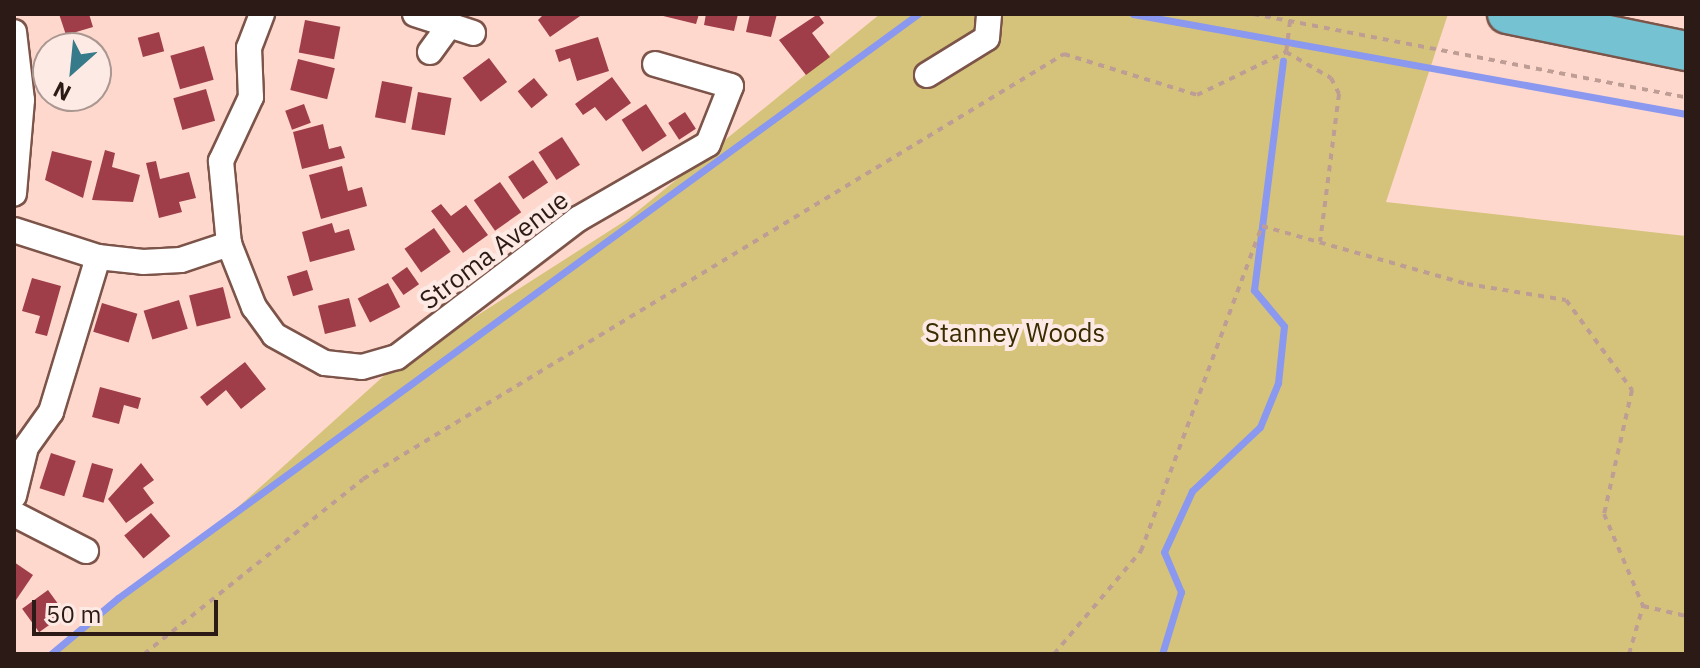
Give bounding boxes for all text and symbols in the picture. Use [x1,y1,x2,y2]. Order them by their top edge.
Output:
north arrow [32,32,112,112]
text: N [48,76,75,109]
street label: Stroma Avenue [414,184,574,316]
park label: Stanney Woods [925,317,1105,349]
scale bar [36,584,222,634]
text: 50 m [46,598,101,630]

